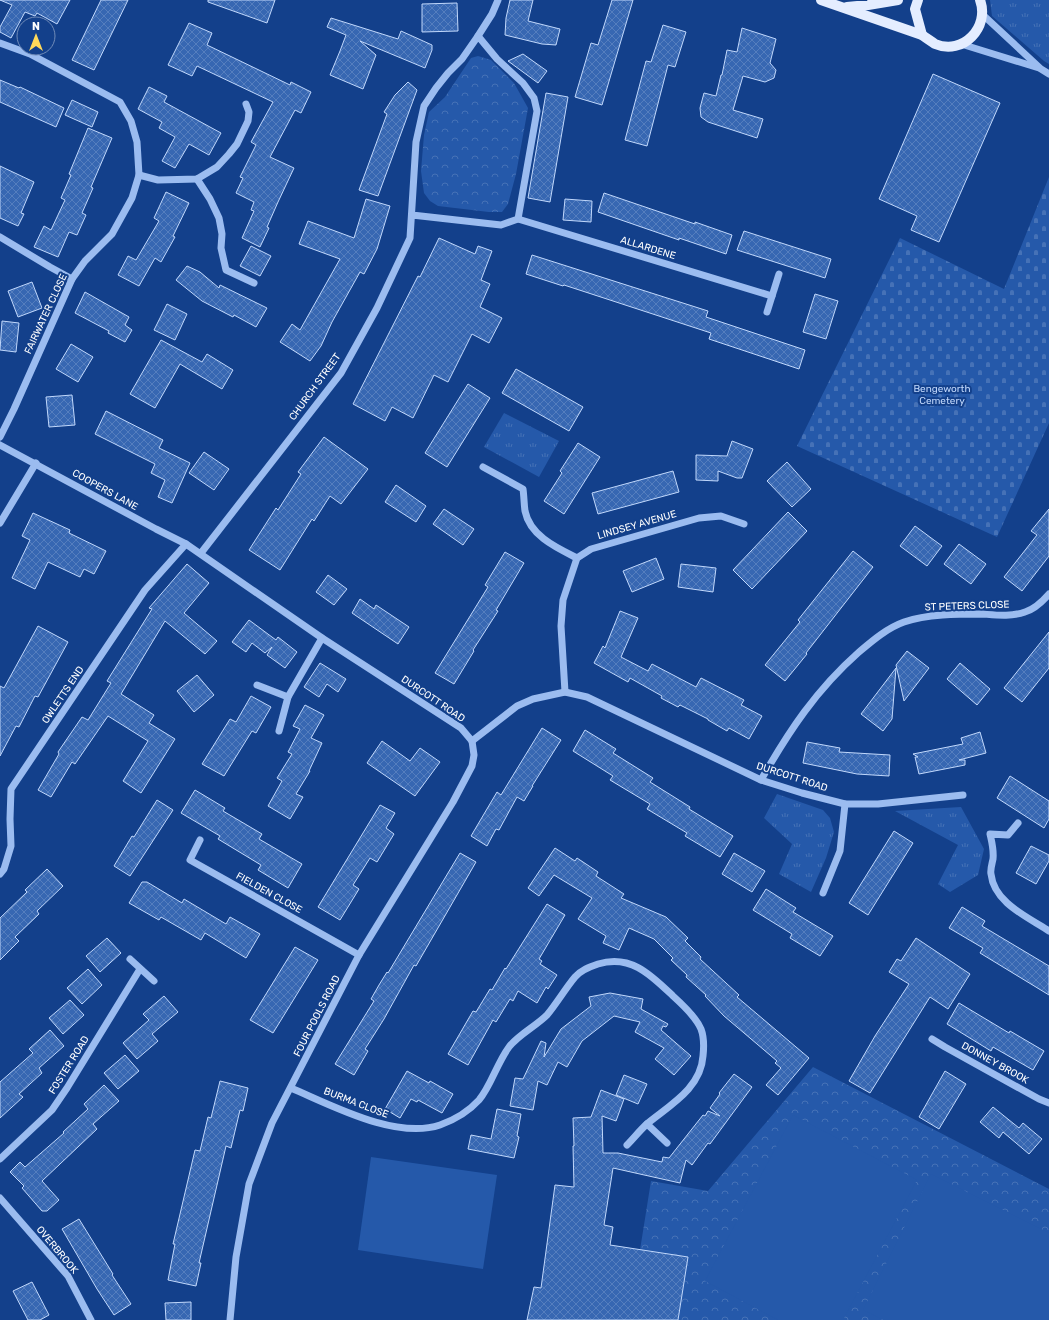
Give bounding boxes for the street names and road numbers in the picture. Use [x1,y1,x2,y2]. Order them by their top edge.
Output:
street label: ALLARDENE [619,234,677,262]
street label: FAIRWATER CLOSE [22,272,70,356]
street label: CHURCH STREET [287,351,343,423]
street label: COOPERS LANE [70,467,140,513]
street label: LINDSEY AVENUE [596,508,678,542]
street label: ST PETERS CLOSE [924,599,1010,613]
street label: OWLETTS END [39,664,87,726]
street label: DURCOTT ROAD [399,673,467,725]
street label: DURCOTT ROAD [755,760,829,794]
street label: FIELDEN CLOSE [234,870,304,916]
street label: FOUR POOLS ROAD [291,973,343,1059]
street label: FOSTER ROAD [46,1034,92,1096]
street label: DONNEY BROOK [959,1040,1031,1086]
street label: BURMA CLOSE [322,1085,390,1121]
street label: OVERBROOK [34,1224,80,1276]

